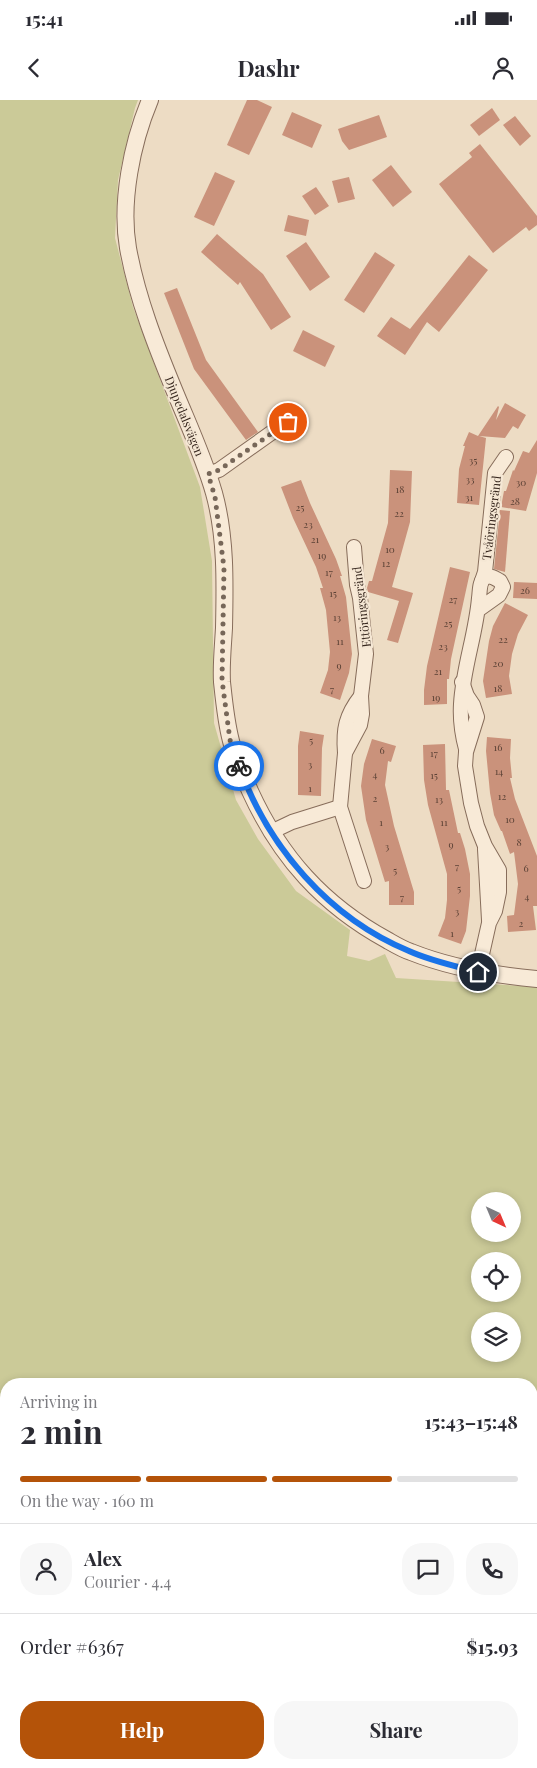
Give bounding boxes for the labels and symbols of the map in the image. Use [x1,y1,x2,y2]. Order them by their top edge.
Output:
street label: Djupedalsvägen [162,374,208,458]
pin [267,401,309,443]
house number: 35 [469,453,477,467]
house number: 33 [465,472,475,486]
street label: Tvåöringsgränd [478,475,504,561]
house number: 30 [516,475,526,489]
house number: 18 [396,482,404,496]
house number: 31 [465,490,473,504]
house number: 28 [510,494,520,508]
house number: 25 [296,500,304,514]
house number: 22 [394,506,404,520]
house number: 23 [303,517,313,531]
house number: 21 [311,532,320,546]
house number: 10 [385,542,395,556]
house number: 19 [318,548,326,562]
house number: 12 [382,556,390,570]
house number: 17 [325,565,333,579]
street label: Ettöringsgränd [348,566,374,648]
house number: 26 [520,583,530,597]
house number: 15 [329,586,337,600]
house number: 27 [449,592,457,606]
house number: 13 [333,610,342,624]
house number: 25 [444,616,452,630]
house number: 22 [498,632,508,646]
house number: 11 [336,634,344,648]
house number: 23 [438,639,448,653]
house number: 20 [493,656,503,670]
house number: 9 [336,658,342,672]
house number: 21 [434,664,443,678]
house number: 18 [494,681,502,695]
house number: 7 [330,682,334,696]
house number: 19 [432,690,440,704]
house number: 5 [309,733,313,747]
house number: 16 [494,740,502,754]
courier [214,741,264,791]
house number: 6 [379,743,385,757]
house number: 17 [430,746,438,760]
house number: 3 [308,757,313,771]
house number: 14 [495,764,503,778]
house number: 4 [373,767,378,781]
house number: 15 [430,768,438,782]
house number: 1 [308,781,312,795]
house number: 12 [498,789,506,803]
house number: 2 [373,791,378,805]
house number: 13 [435,792,444,806]
house number: 10 [505,812,515,826]
house number: 1 [379,815,383,829]
house number: 11 [440,815,448,829]
house number: 8 [516,835,522,849]
house number: 9 [448,837,454,851]
house number: 3 [385,839,390,853]
house number: 7 [455,859,459,873]
house number: 6 [523,861,529,875]
house number: 5 [393,863,397,877]
house number: 5 [457,881,461,895]
house number: 4 [525,889,530,903]
house number: 7 [400,890,404,904]
house number: 3 [455,904,460,918]
house number: 2 [519,916,524,930]
house number: 1 [450,926,454,940]
pin [457,951,499,993]
north arrow [471,1192,521,1242]

